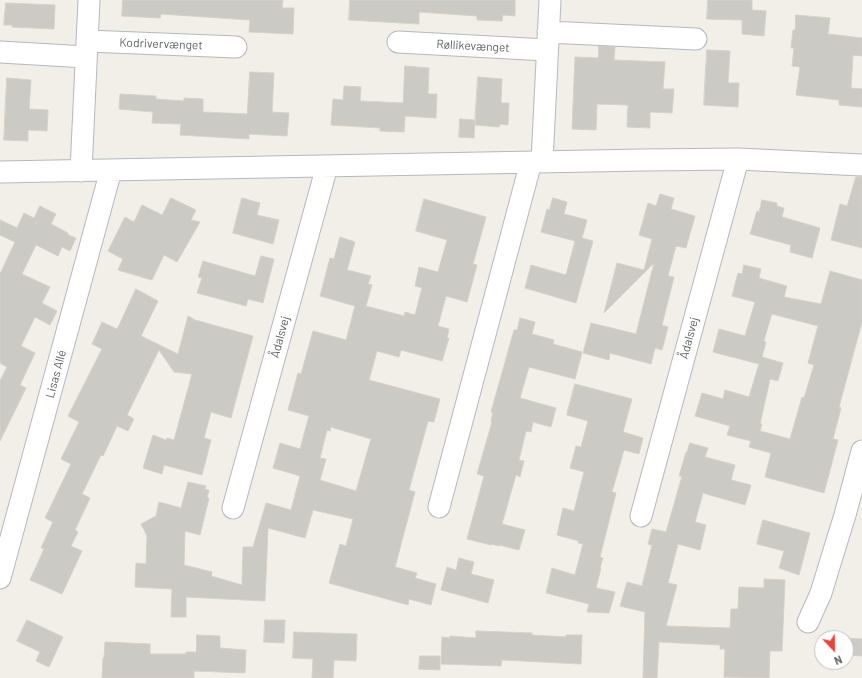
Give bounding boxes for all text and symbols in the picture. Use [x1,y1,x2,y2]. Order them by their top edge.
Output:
street label: Kodrivervænget [119,35,203,53]
street label: Røllikevænget [436,37,510,55]
street label: Ådalsvej [268,314,292,360]
street label: Ådalsvej [677,315,701,361]
street label: Lisas Allé [43,348,69,400]
north arrow [814,630,854,670]
text: N [832,653,844,668]

